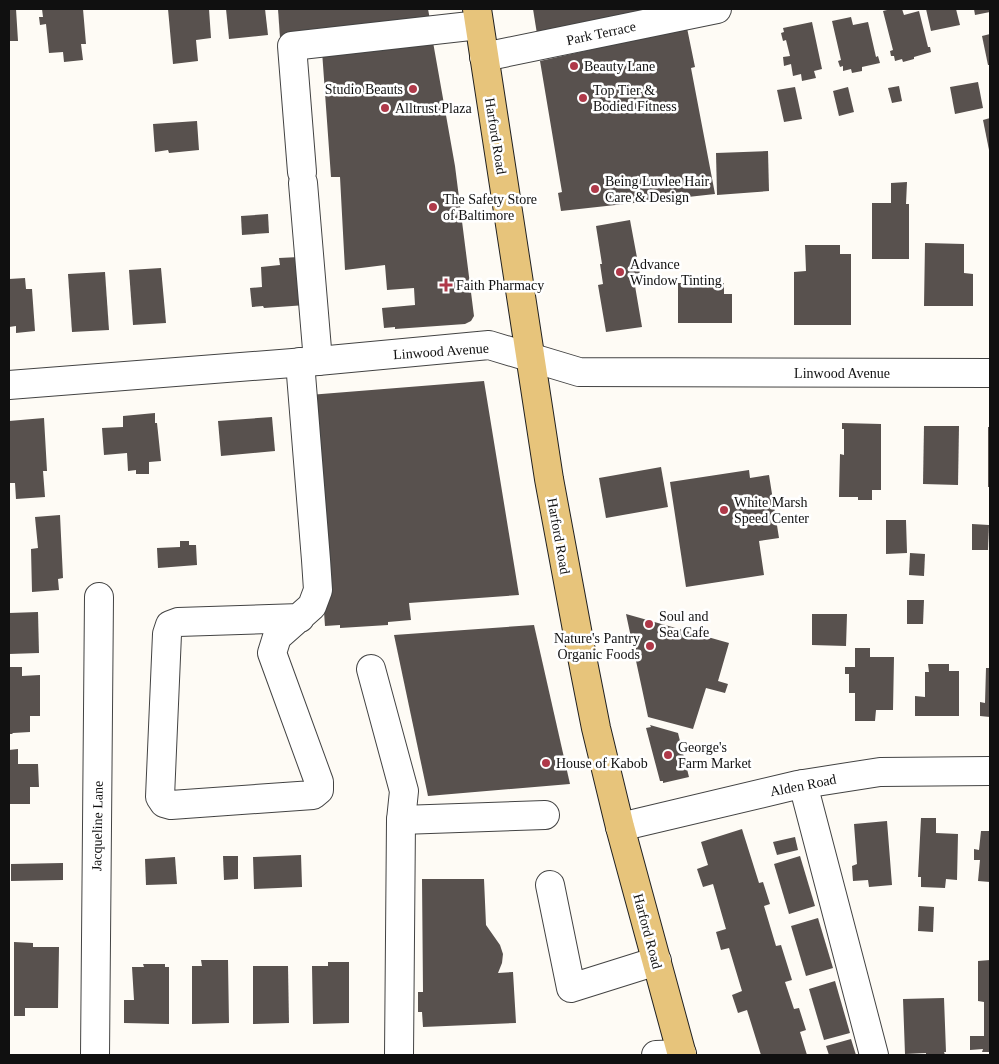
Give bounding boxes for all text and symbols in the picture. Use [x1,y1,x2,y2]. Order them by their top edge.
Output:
street label: Park Terrace [565,19,637,48]
place label: Beauty Lane [584,59,655,74]
marker: Beauty Lane [568,60,580,72]
place label: Studio Beauts [325,82,403,97]
marker: Studio Beauts [407,83,419,95]
place label: Top Tier & Bodied Fitness [593,83,677,114]
marker: Top Tier & Bodied Fitness [577,92,589,104]
street label: Harford Road [482,97,509,175]
place label: Alltrust Plaza [395,101,472,116]
marker: Alltrust Plaza [379,102,391,114]
place label: Being Luvlee Hair Care & Design [605,174,710,205]
marker: Being Luvlee Hair Care & Design [589,183,601,195]
place label: The Safety Store of Baltimore [443,192,537,223]
marker: The Safety Store of Baltimore [427,201,439,213]
place label: Advance Window Tinting [630,257,722,288]
marker: Advance Window Tinting [614,266,626,278]
place label: Faith Pharmacy [456,278,544,293]
marker: Faith Pharmacy [440,279,452,291]
street label: Linwood Avenue [393,341,489,362]
street label: Linwood Avenue [794,366,890,381]
place label: White Marsh Speed Center [734,495,809,526]
street label: Harford Road [544,497,573,575]
marker: White Marsh Speed Center [718,504,730,516]
place label: Soul and Sea Cafe [659,609,709,640]
marker: Soul and Sea Cafe [643,618,655,630]
place label: Nature's Pantry Organic Foods [554,631,640,662]
marker: Nature's Pantry Organic Foods [644,640,656,652]
place label: George's Farm Market [678,740,752,771]
marker: George's Farm Market [662,749,674,761]
place label: House of Kabob [556,756,648,771]
marker: House of Kabob [540,757,552,769]
street label: Alden Road [769,772,838,799]
street label: Jacqueline Lane [89,781,106,871]
street label: Harford Road [630,892,665,970]

